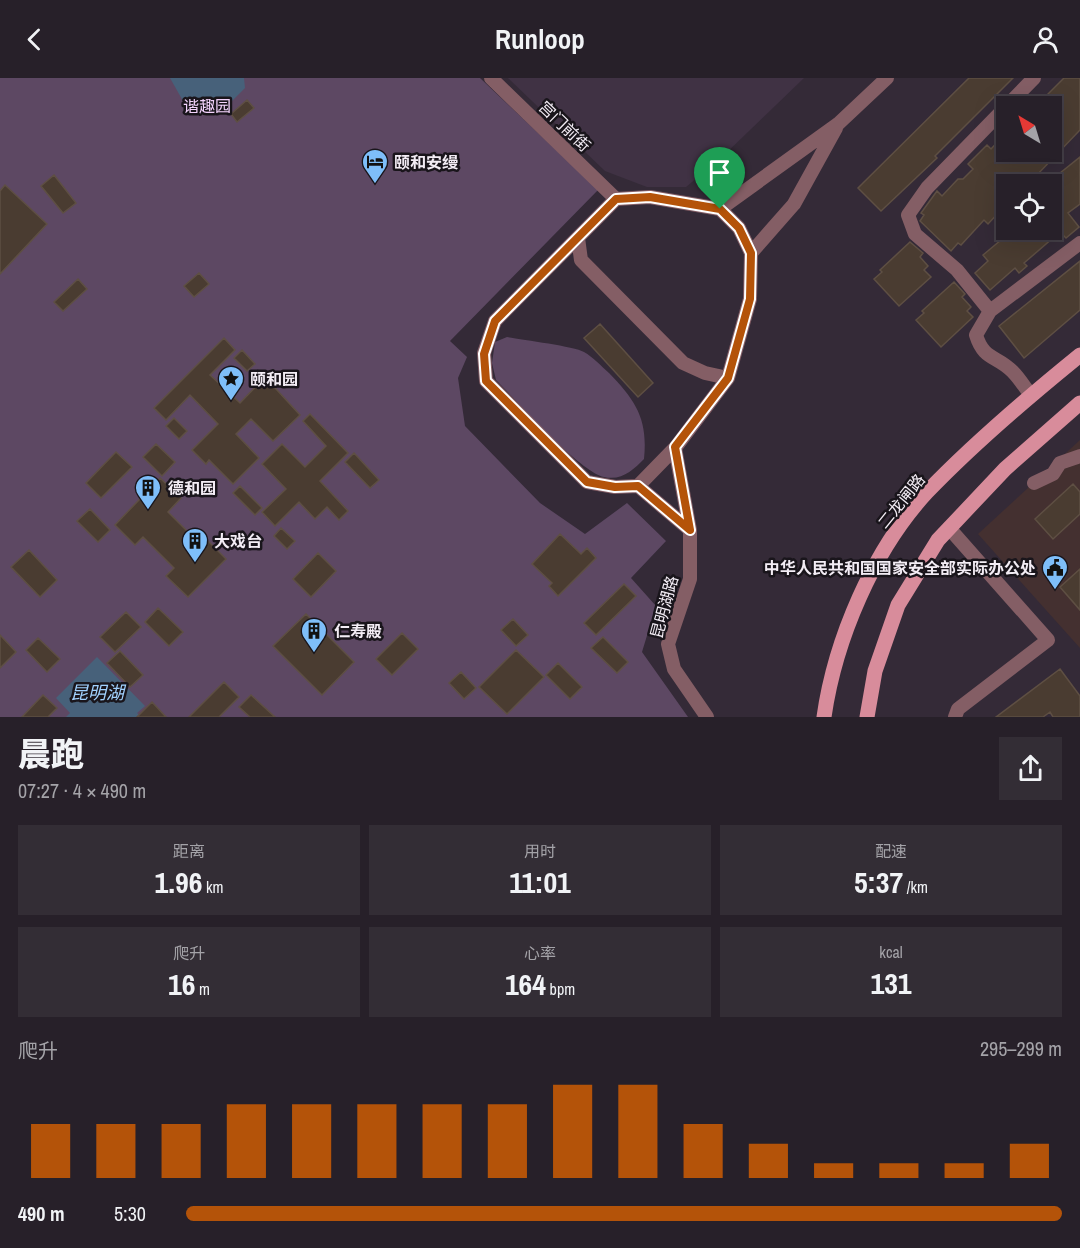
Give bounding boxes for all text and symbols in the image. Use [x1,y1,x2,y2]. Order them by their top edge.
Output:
text: Runloop [495,21,585,57]
icon: back [18,23,51,56]
icon: person [1029,23,1062,56]
park label: 谐趣园 [183,95,231,117]
street label: 宫门前街 [534,96,596,156]
north arrow [996,96,1062,162]
map controls [996,96,1062,240]
hotel icon: 颐和安缦 [360,147,390,185]
pin [694,147,745,209]
place label: 颐和安缦 [394,151,458,173]
icon: arrive [703,156,736,189]
button: locate [996,174,1062,240]
place icon: 颐和园 [216,364,246,402]
place label: 颐和园 [250,368,298,390]
street label: 二龙闸路 [872,469,930,533]
building icon: 德和园 [133,473,163,511]
place label: 德和园 [168,477,216,499]
building icon: 大戏台 [180,526,210,564]
place label: 大戏台 [214,530,262,552]
public building icon: 中华人民共和国国家安全部实际办公处 [1040,553,1070,591]
place label: 中华人民共和国国家安全部实际办公处 [764,557,1036,579]
street label: 昆明湖路 [645,573,683,641]
building icon: 仁寿殿 [299,616,329,654]
place label: 仁寿殿 [334,620,382,642]
water label: 昆明湖 [70,680,127,705]
text: 晨跑 [18,732,84,776]
button: share [999,737,1062,800]
text: 07:27 · 4 × 490 m [18,777,146,804]
text: 距离 [173,840,205,862]
text: 用时 [524,840,556,862]
text: 配速 [875,840,907,862]
text: 1.96 [154,862,202,902]
text: 11:01 [509,862,571,902]
text: 5:37 [854,862,903,902]
text: km [202,876,224,898]
text: /km [903,876,928,898]
text: kcal [879,941,903,963]
text: 爬升 [173,942,205,964]
text: 心率 [524,942,556,964]
text: 131 [870,963,912,1003]
text: 16 [168,964,195,1004]
text: 164 [505,964,546,1004]
text: m [195,978,210,1000]
text: bpm [546,978,575,1000]
text: 295–299 m [980,1035,1062,1062]
text: 爬升 [18,1037,58,1064]
text: 490 m [18,1200,65,1227]
text: 5:30 [114,1200,146,1227]

